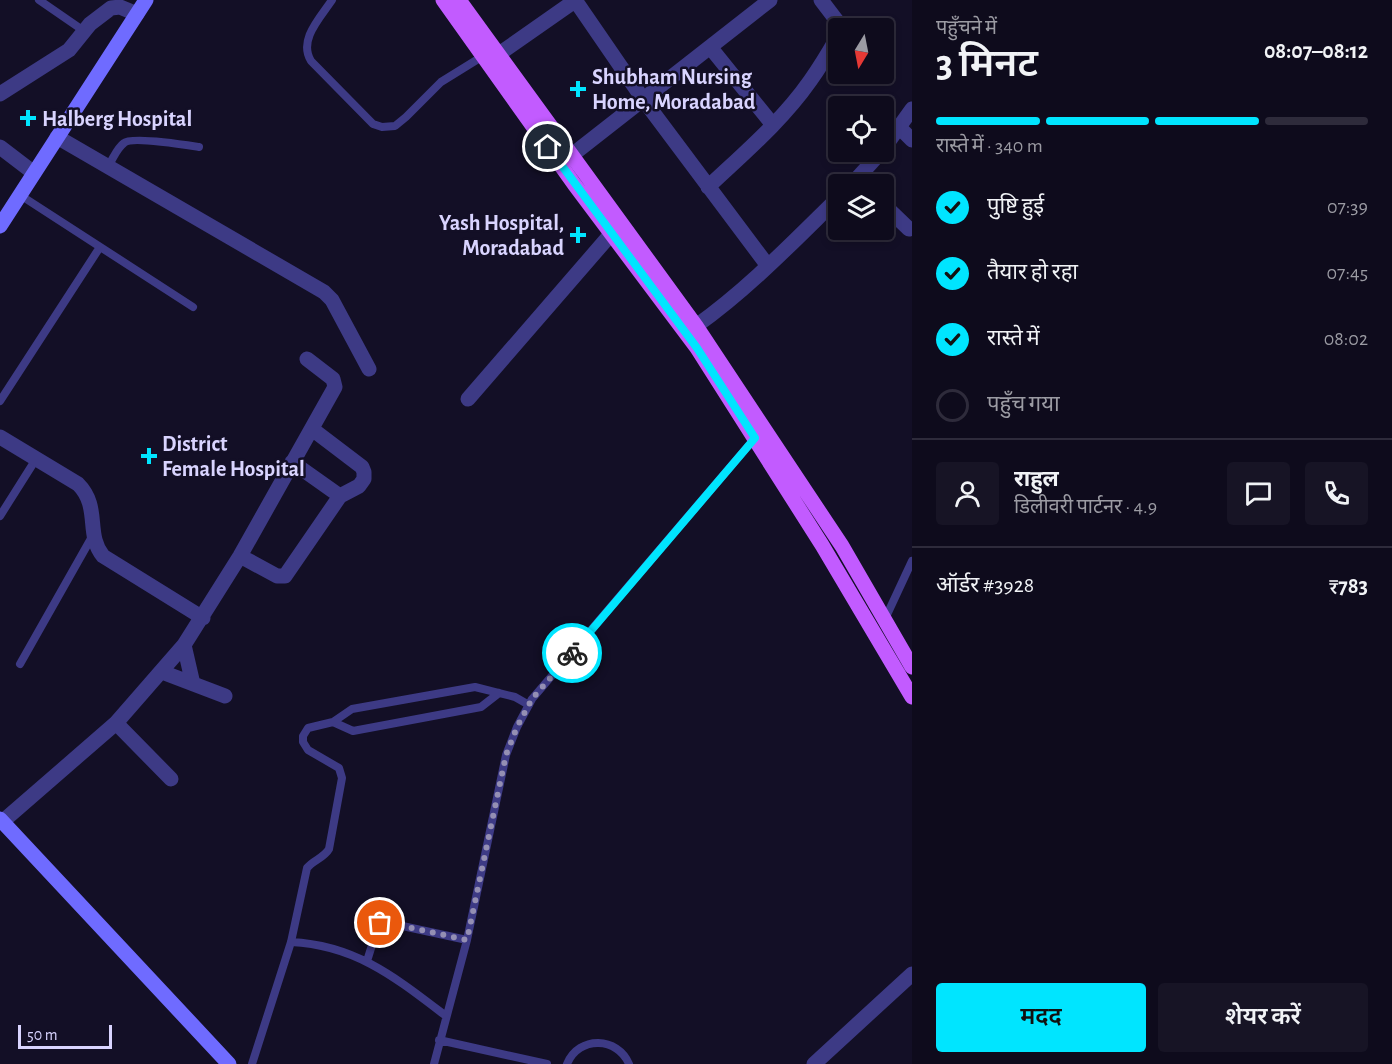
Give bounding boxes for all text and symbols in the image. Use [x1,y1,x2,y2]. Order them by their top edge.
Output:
north arrow [828,18,894,84]
map controls [828,18,894,240]
text: पहुँचने में [936,18,997,38]
text: 08:07–08:12 [1264,40,1368,62]
text: 3 मिनट [936,45,1038,84]
place label: Shubham Nursing Home, Moradabad [592,66,756,113]
marker: Shubham Nursing Home, Moradabad [569,80,587,98]
button: locate [828,96,894,162]
place label: Halberg Hospital [42,108,192,130]
marker: Halberg Hospital [19,109,37,127]
pin [522,121,573,172]
icon: home [531,130,564,163]
text: रास्ते में · 340 m [936,136,1043,156]
button: layers [828,174,894,240]
icon: check [936,191,969,224]
text: पुष्टि हुई [987,195,1044,217]
text: 07:39 [1327,197,1368,217]
place label: Yash Hospital, Moradabad [439,212,564,259]
marker: Yash Hospital, Moradabad [569,226,587,244]
icon: check [936,257,969,290]
text: तैयार हो रहा [987,261,1078,283]
text: 07:45 [1327,263,1368,283]
icon: check [936,323,969,356]
text: रास्ते में [987,327,1040,349]
text: 08:02 [1324,329,1368,349]
text: पहुँच गया [987,393,1060,415]
place label: District Female Hospital [162,433,305,480]
marker: District Female Hospital [140,447,158,465]
button: person [936,462,999,525]
button: chat [1227,462,1290,525]
button: phone [1305,462,1368,525]
text: राहुल [1014,468,1059,490]
text: डिलीवरी पार्टनर · 4.9 [1014,497,1157,517]
text: ऑर्डर #3928 [936,574,1034,596]
text: ₹783 [1329,575,1368,597]
courier [542,623,602,683]
icon: bike [556,637,589,670]
pin [354,897,405,948]
icon: bag [363,906,396,939]
button: मदद [936,983,1146,1052]
button: शेयर करें [1158,983,1368,1052]
scale bar [18,1022,112,1050]
text: 50 m [27,1027,58,1043]

